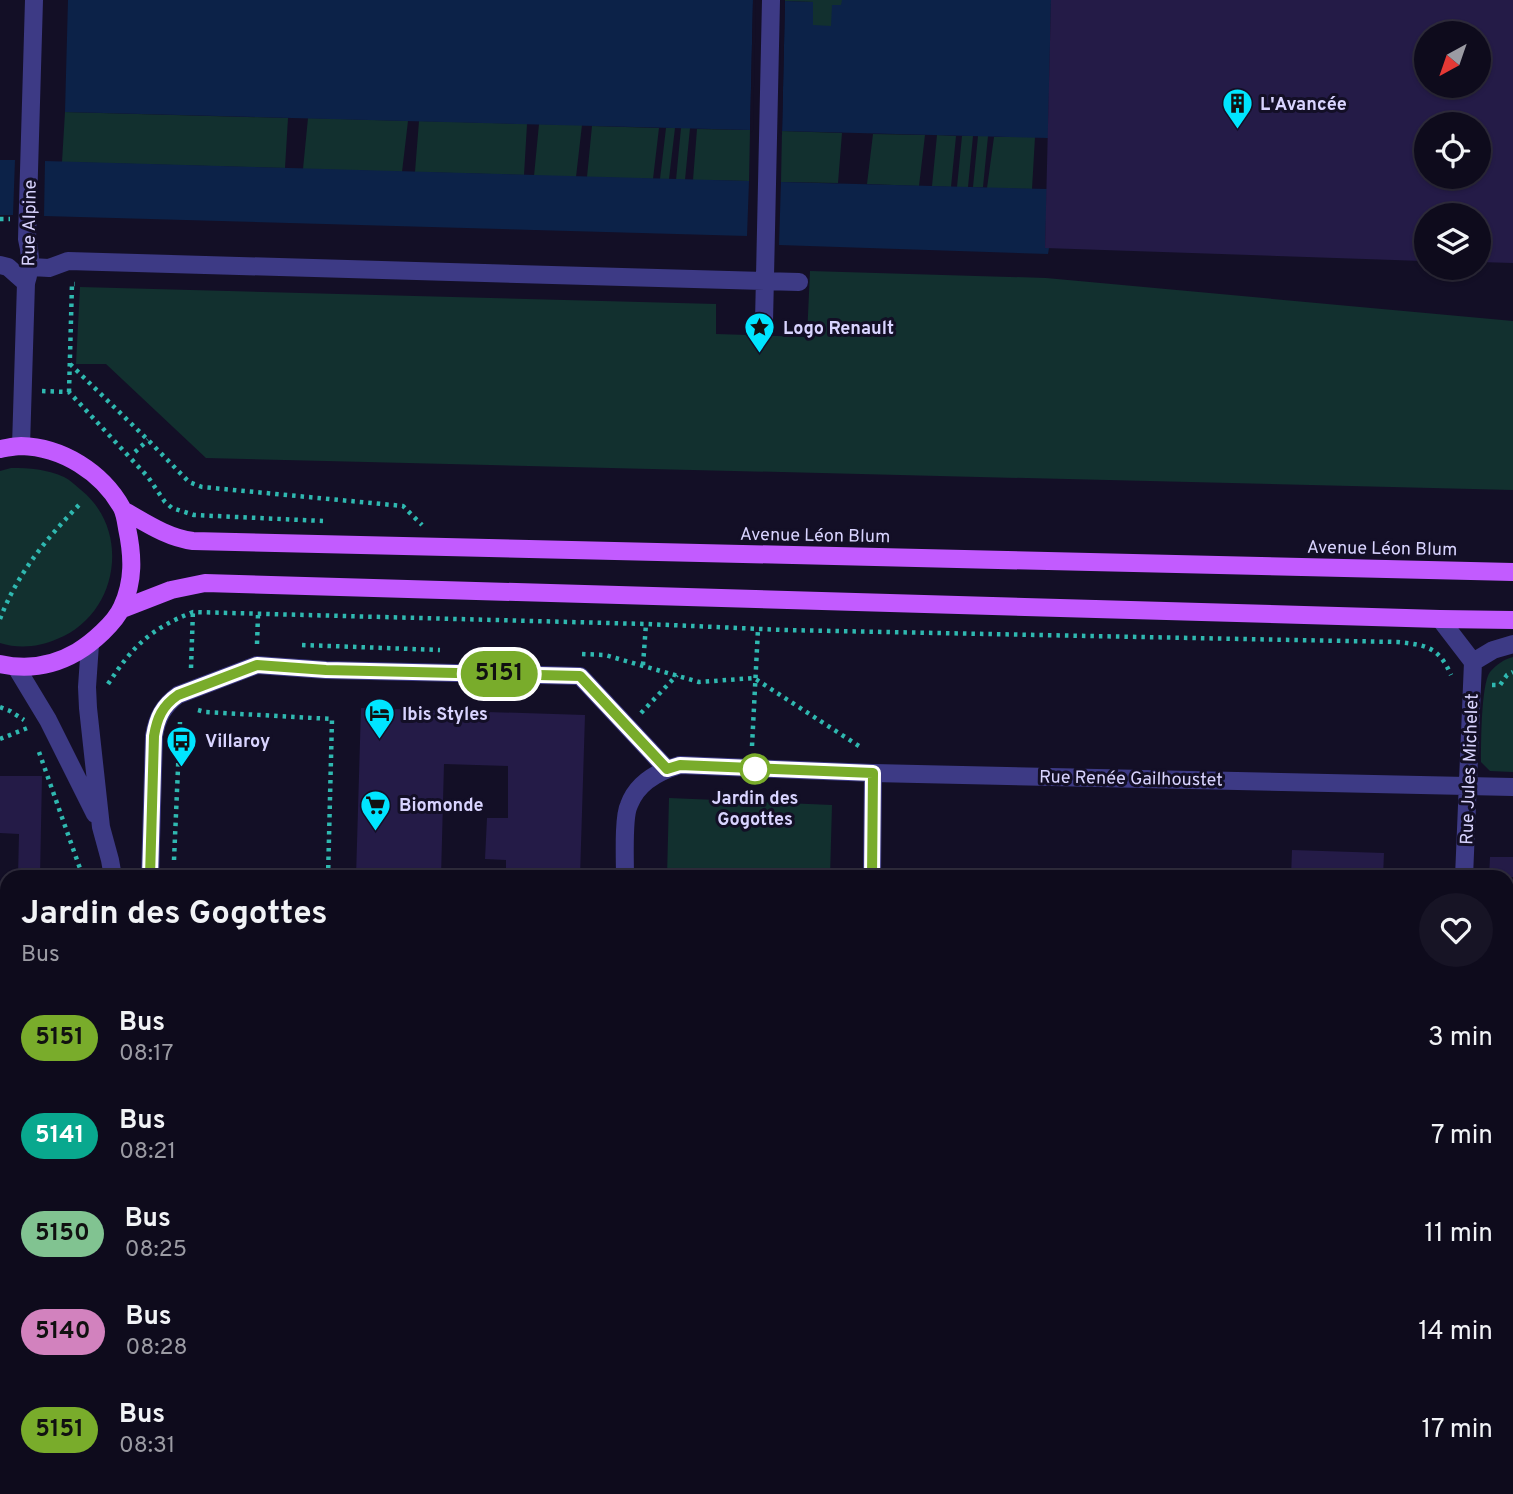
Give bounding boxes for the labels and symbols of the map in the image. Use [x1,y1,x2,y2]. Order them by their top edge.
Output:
north arrow [1414,21,1491,98]
building icon: L'Avancée [1220,87,1254,131]
place label: L'Avancée [1260,94,1347,117]
street label: Rue Alpine [18,179,43,267]
place icon: Logo Renault [743,311,777,355]
place label: Logo Renault [783,318,894,341]
street label: Avenue Léon Blum [740,524,890,549]
street label: Avenue Léon Blum [1307,537,1457,562]
line badge: 5151 [450,651,548,697]
street label: Rue Jules Michelet [1456,693,1485,845]
hotel icon: Ibis Styles [362,697,396,741]
place label: Ibis Styles [402,704,488,727]
bus stop icon: Villaroy [165,724,199,768]
place label: Villaroy [205,731,270,754]
marker: Jardin des Gogottes [740,754,770,784]
street label: Rue Renée Gailhoustet [1039,766,1223,793]
supermarket icon: Biomonde [359,788,393,832]
place label: Jardin des Gogottes [712,788,798,832]
place label: Biomonde [399,795,484,818]

